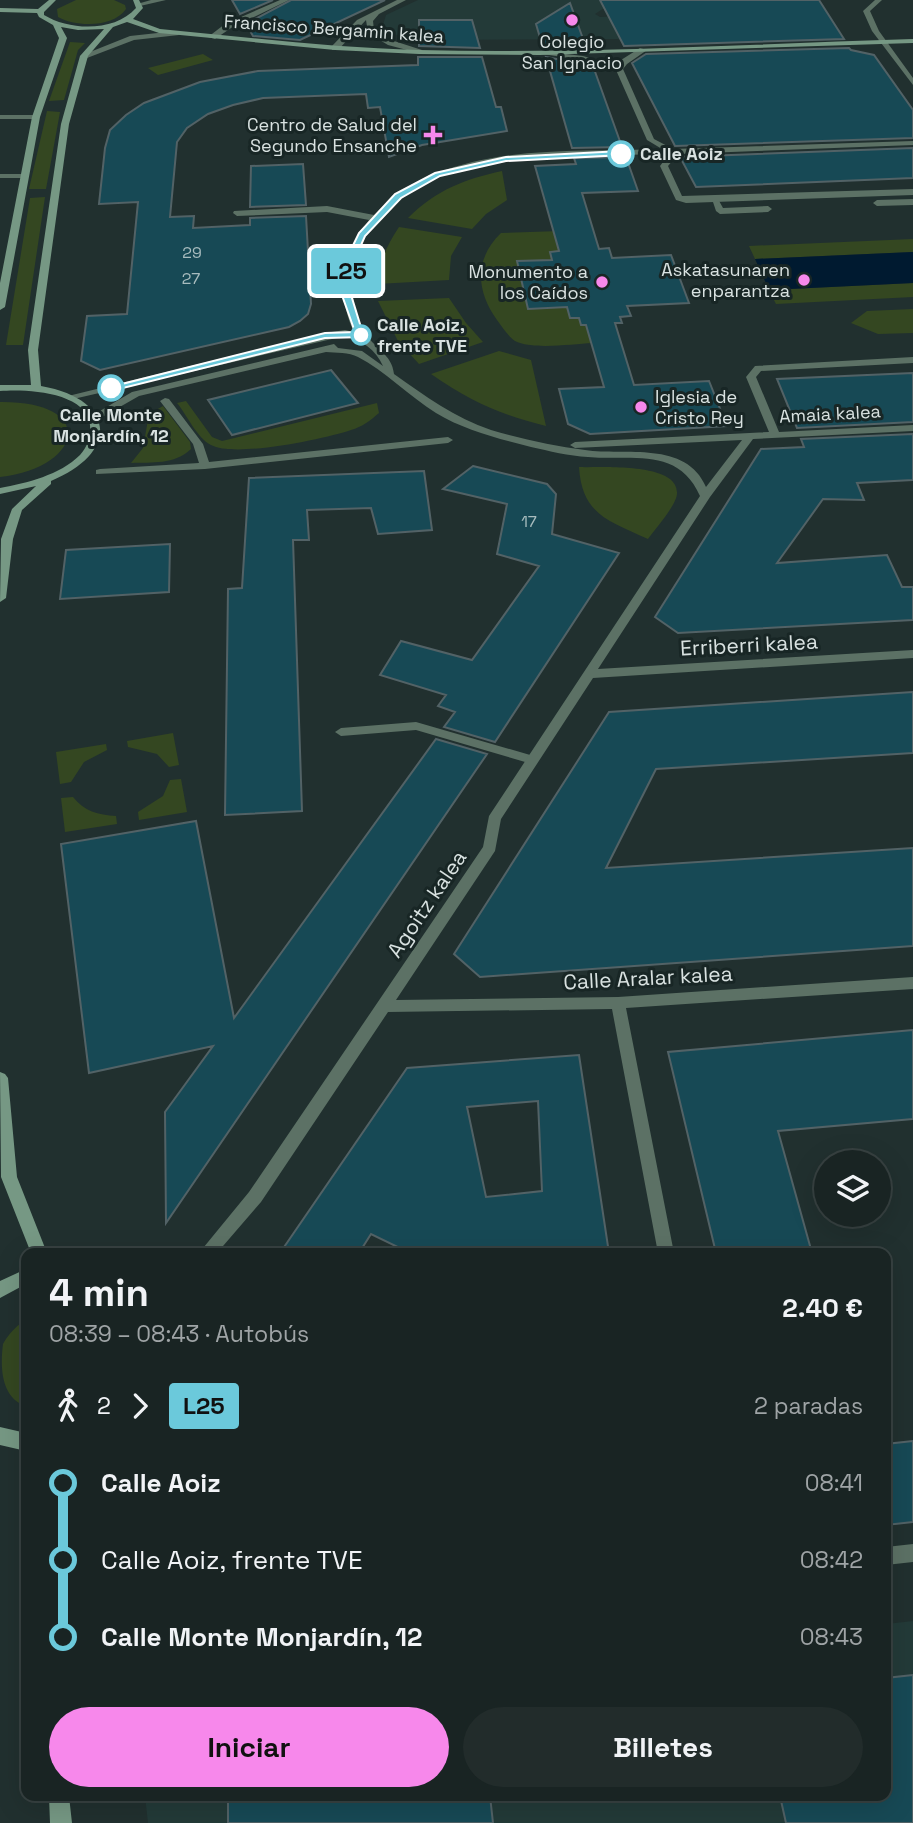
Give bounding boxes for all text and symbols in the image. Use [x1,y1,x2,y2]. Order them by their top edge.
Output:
street label: Francisco Bergamin kalea [223,9,445,48]
marker: Colegio San Ignacio [564,12,580,28]
place label: Colegio San Ignacio [522,30,622,74]
place label: Centro de Salud del Segundo Ensanche [247,113,417,157]
marker: Centro de Salud del Segundo Ensanche [423,125,443,145]
marker: Calle Aoiz [608,141,634,167]
place label: Calle Aoiz [640,142,723,165]
house number: 29 [182,242,202,263]
line badge: L25 [306,248,386,294]
text: L25 [325,255,367,286]
place label: Askatasunaren enparantza [661,258,790,302]
place label: Monumento a los Caídos [468,260,588,304]
house number: 27 [182,268,200,289]
marker: Askatasunaren enparantza [796,272,812,288]
marker: Monumento a los Caídos [594,274,610,290]
place label: Calle Aoiz, frente TVE [377,313,467,357]
marker: Calle Aoiz, frente TVE [351,325,371,345]
marker: Calle Monte Monjardín, 12 [98,375,124,401]
place label: Iglesia de Cristo Rey [655,385,744,429]
marker: Iglesia de Cristo Rey [633,399,649,415]
street label: Amaia kalea [779,399,881,428]
place label: Calle Monte Monjardín, 12 [53,403,169,447]
house number: 17 [521,511,537,532]
street label: Erriberri kalea [679,627,819,662]
street label: Agoitz kalea [381,845,472,963]
street label: Calle Aralar kalea [563,960,733,995]
map controls [814,1150,891,1227]
button: layers [814,1150,891,1227]
text: 4 min [49,1269,149,1317]
text: 2.40 € [782,1291,863,1325]
text: 08:39 – 08:43 · Autobús [49,1319,309,1349]
icon: walk [49,1387,87,1425]
icon: forward [121,1387,159,1425]
text: L25 [183,1390,225,1421]
text: 2 [97,1391,111,1421]
text: 2 paradas [754,1391,863,1421]
text: Calle Aoiz [101,1466,221,1500]
text: 08:41 [805,1468,863,1498]
text: Calle Aoiz, frente TVE [101,1543,363,1577]
text: 08:42 [800,1545,863,1575]
text: Calle Monte Monjardín, 12 [101,1620,423,1654]
text: 08:43 [800,1622,863,1652]
button: Iniciar [49,1707,449,1787]
button: Billetes [463,1707,863,1787]

